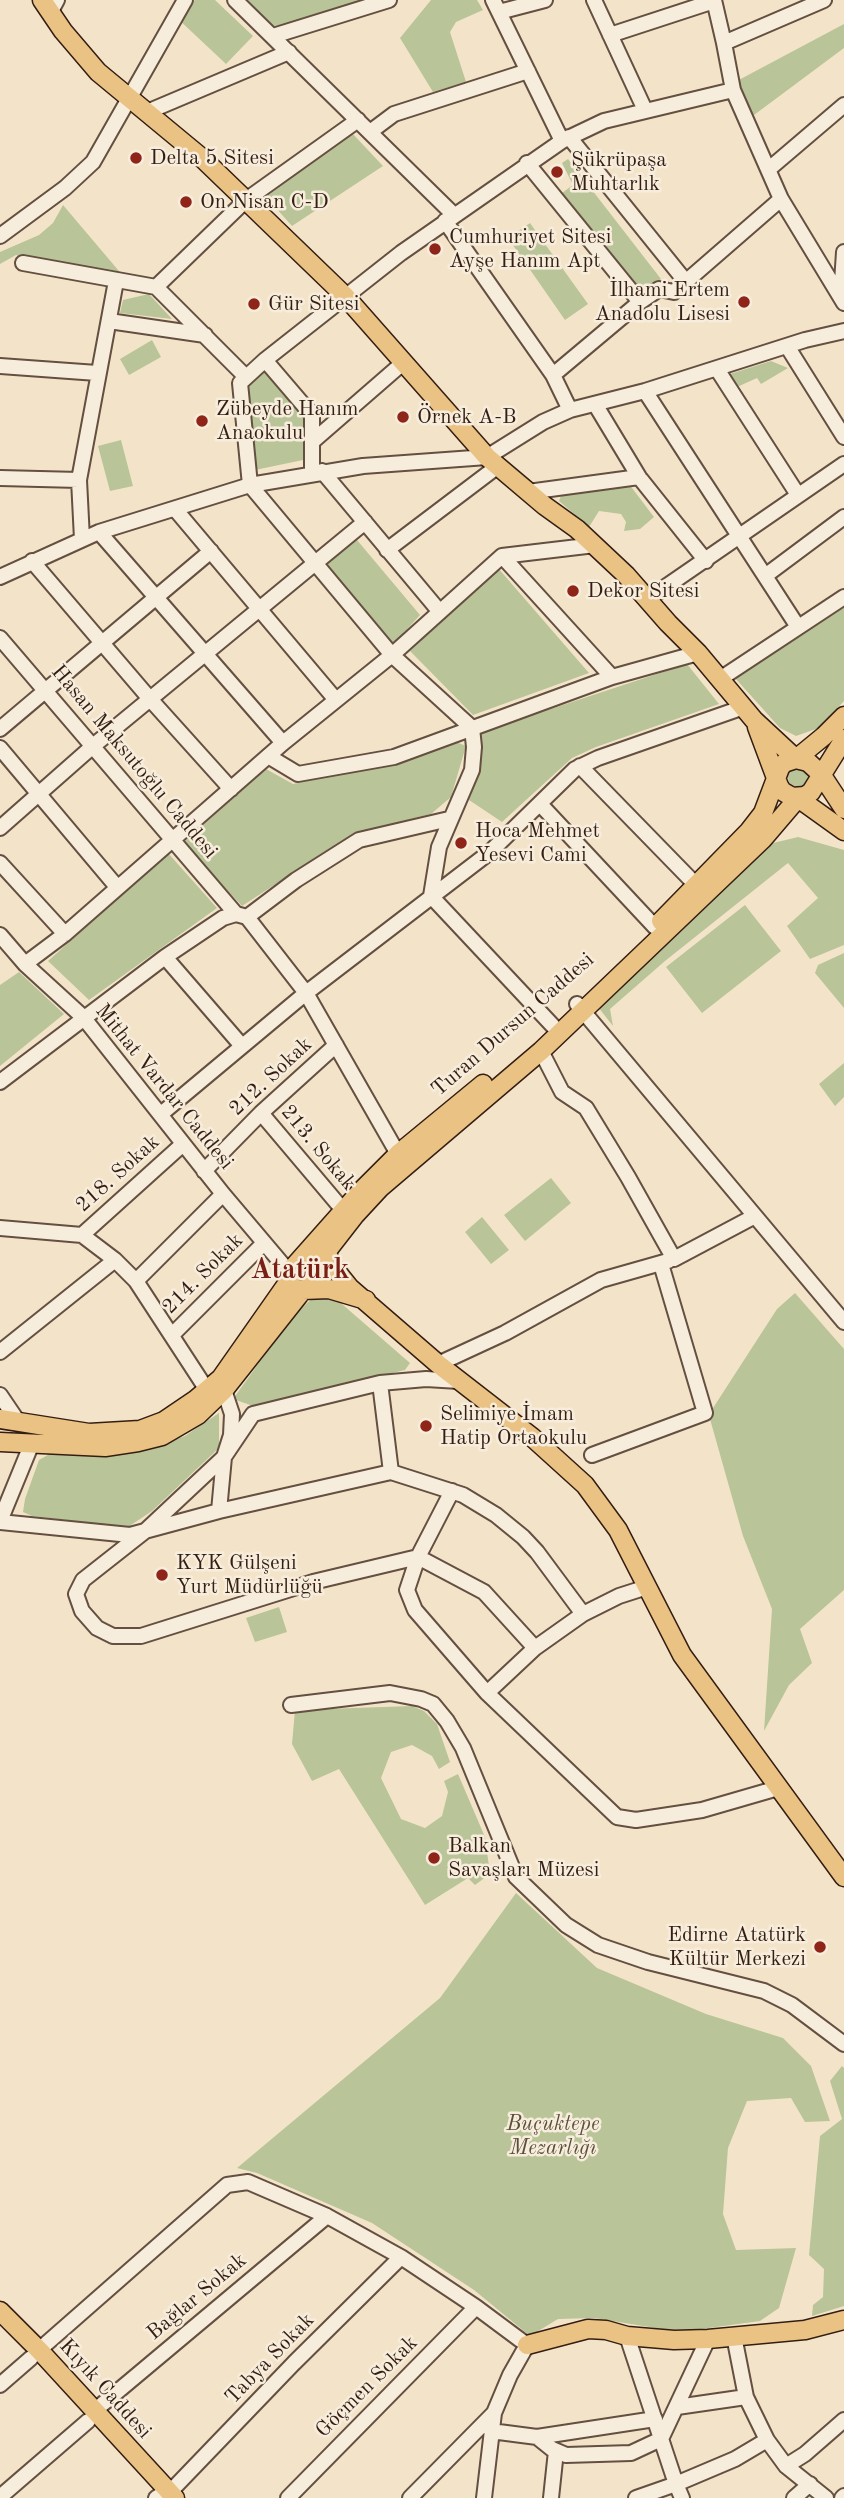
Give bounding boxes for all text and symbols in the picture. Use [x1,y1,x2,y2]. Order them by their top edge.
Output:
place label: Delta 5 Sitesi [150,145,274,171]
place label: Şükrüpaşa Muhtarlık [571,147,667,197]
marker: Delta 5 Sitesi [128,150,144,166]
marker: Şükrüpaşa Muhtarlık [549,164,565,180]
place label: On Nisan C-D [200,189,329,215]
marker: On Nisan C-D [178,194,194,210]
place label: Cumhuriyet Sitesi Ayşe Hanım Apt [449,224,611,274]
marker: Cumhuriyet Sitesi Ayşe Hanım Apt [427,241,443,257]
place label: İlhami Ertem Anadolu Lisesi [595,277,730,327]
place label: Gür Sitesi [268,291,359,317]
marker: İlhami Ertem Anadolu Lisesi [736,294,752,310]
marker: Gür Sitesi [246,296,262,312]
place label: Zübeyde Hanım Anaokulu [216,396,359,446]
place label: Örnek A-B [417,404,516,430]
marker: Örnek A-B [395,409,411,425]
marker: Zübeyde Hanım Anaokulu [194,413,210,429]
place label: Dekor Sitesi [587,578,699,604]
marker: Dekor Sitesi [565,583,581,599]
street label: Hasan Maksutoğlu Caddesi [45,660,223,864]
place label: Hoca Mehmet Yesevi Cami [475,818,600,868]
marker: Hoca Mehmet Yesevi Cami [453,835,469,851]
street label: Turan Dursun Caddesi [427,948,599,1102]
street label: Mithat Vardar Caddesi [89,999,239,1175]
street label: 212. Sokak [224,1032,318,1122]
street label: 213. Sokak [275,1100,361,1196]
street label: 218. Sokak [71,1130,165,1218]
street label: 214. Sokak [157,1228,249,1320]
district label: Atatürk [251,1254,349,1288]
place label: Selimiye İmam Hatip Ortaokulu [440,1401,587,1451]
marker: Selimiye İmam Hatip Ortaokulu [418,1418,434,1434]
place label: KYK Gülşeni Yurt Müdürlüğü [176,1550,323,1600]
marker: KYK Gülşeni Yurt Müdürlüğü [154,1567,170,1583]
place label: Balkan Savaşları Müzesi [448,1833,599,1883]
marker: Balkan Savaşları Müzesi [426,1850,442,1866]
place label: Edirne Atatürk Kültür Merkezi [668,1922,806,1972]
marker: Edirne Atatürk Kültür Merkezi [812,1939,828,1955]
park label: Buçuktepe Mezarlığı [507,2111,599,2161]
street label: Bağlar Sokak [142,2248,252,2346]
street label: Tabya Sokak [220,2308,320,2410]
street label: Göçmen Sokak [311,2331,423,2443]
street label: Kıyık Caddesi [53,2334,157,2444]

